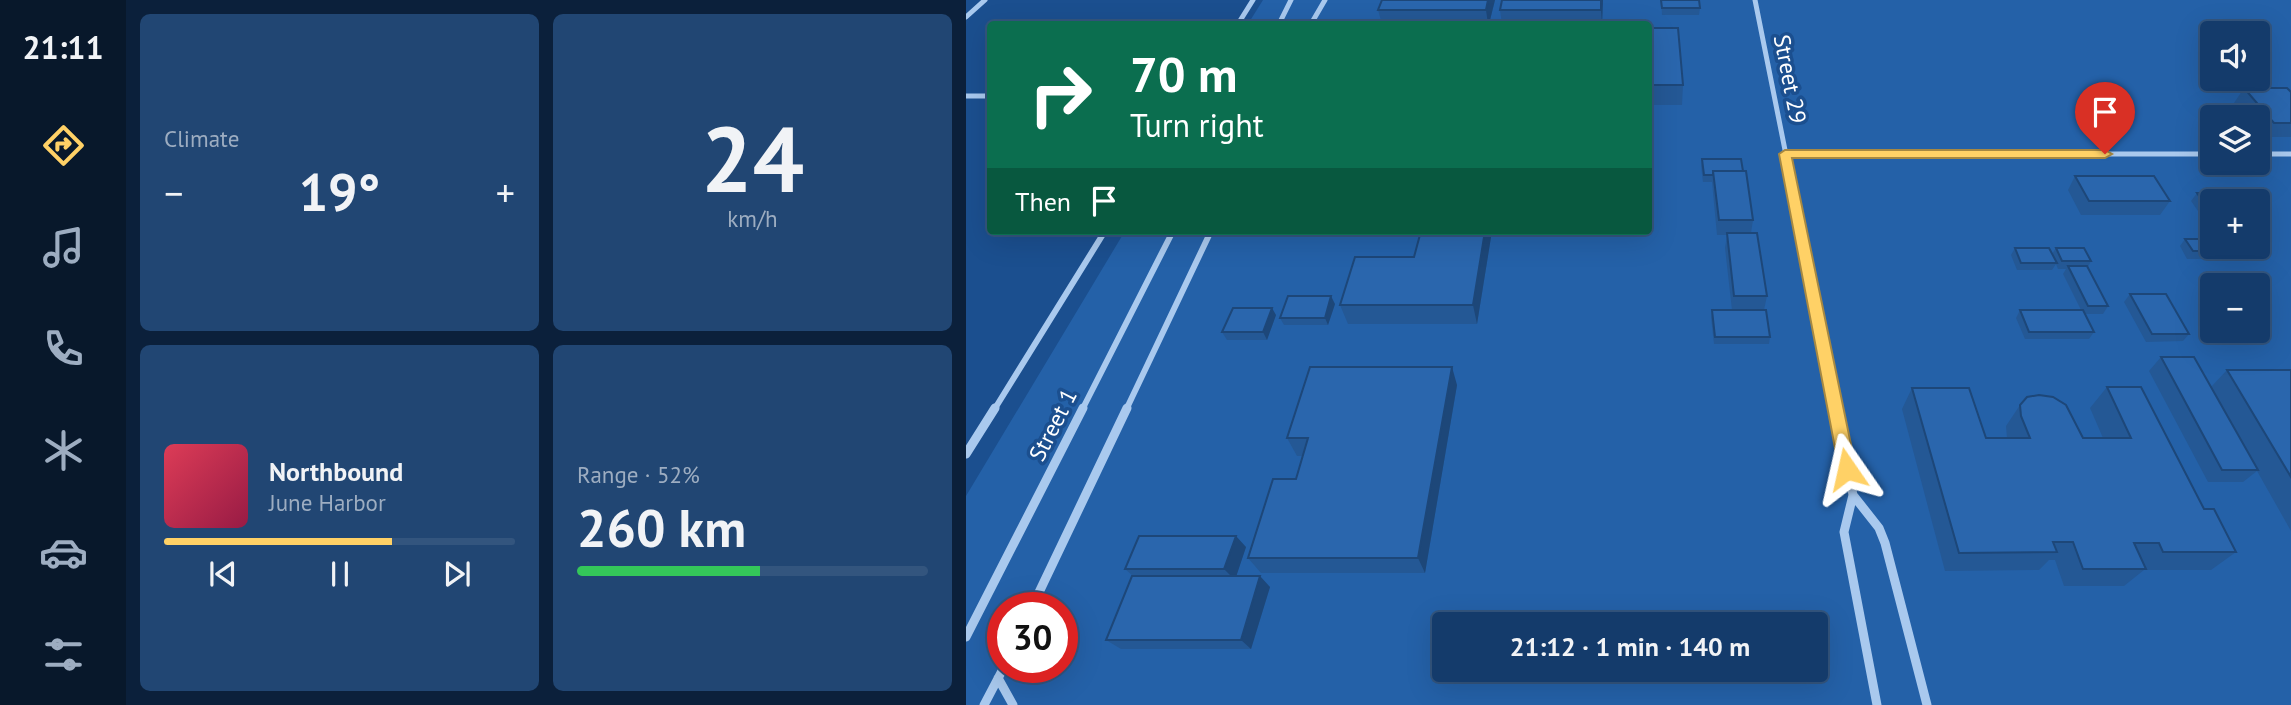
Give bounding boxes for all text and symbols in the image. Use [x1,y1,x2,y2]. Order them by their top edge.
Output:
map controls [2200,21,2270,343]
button: sound [2200,21,2270,91]
text: 21:11 [22,26,104,68]
street label: Street 29 [1768,32,1813,126]
text: 70 m [1130,42,1237,106]
icon: right [1015,49,1106,140]
pin [2075,82,2135,154]
icon: arrive [2086,93,2124,131]
text: 24 [701,99,804,217]
text: Turn right [1130,104,1264,146]
button: layers [2200,105,2270,175]
icon: directions [39,121,88,170]
text: Climate [164,124,239,153]
text: 19° [299,158,380,225]
text: − [164,168,183,217]
text: + [496,168,515,217]
icon: arrive [1085,182,1123,220]
text: Then [1015,185,1071,218]
button: + [2200,189,2270,259]
text: km/h [727,204,778,233]
icon: music [39,223,88,272]
button: − [2200,273,2270,343]
icon: phone [39,324,88,373]
street label: Street 1 [1022,384,1083,466]
icon: climate [39,426,88,475]
position arrow [1810,432,1884,506]
text: Northbound [269,455,403,488]
text: Range · 52% [577,460,700,489]
text: June Harbor [269,488,386,517]
text: 260 km [577,494,746,561]
icon: car [39,528,88,577]
icon: previous [204,555,242,593]
icon: pause [321,555,359,593]
icon: next [438,555,476,593]
speed limit sign: 30 [987,592,1078,683]
icon: filters [39,630,88,679]
text: 21:12 · 1 min · 140 m [1510,630,1750,663]

